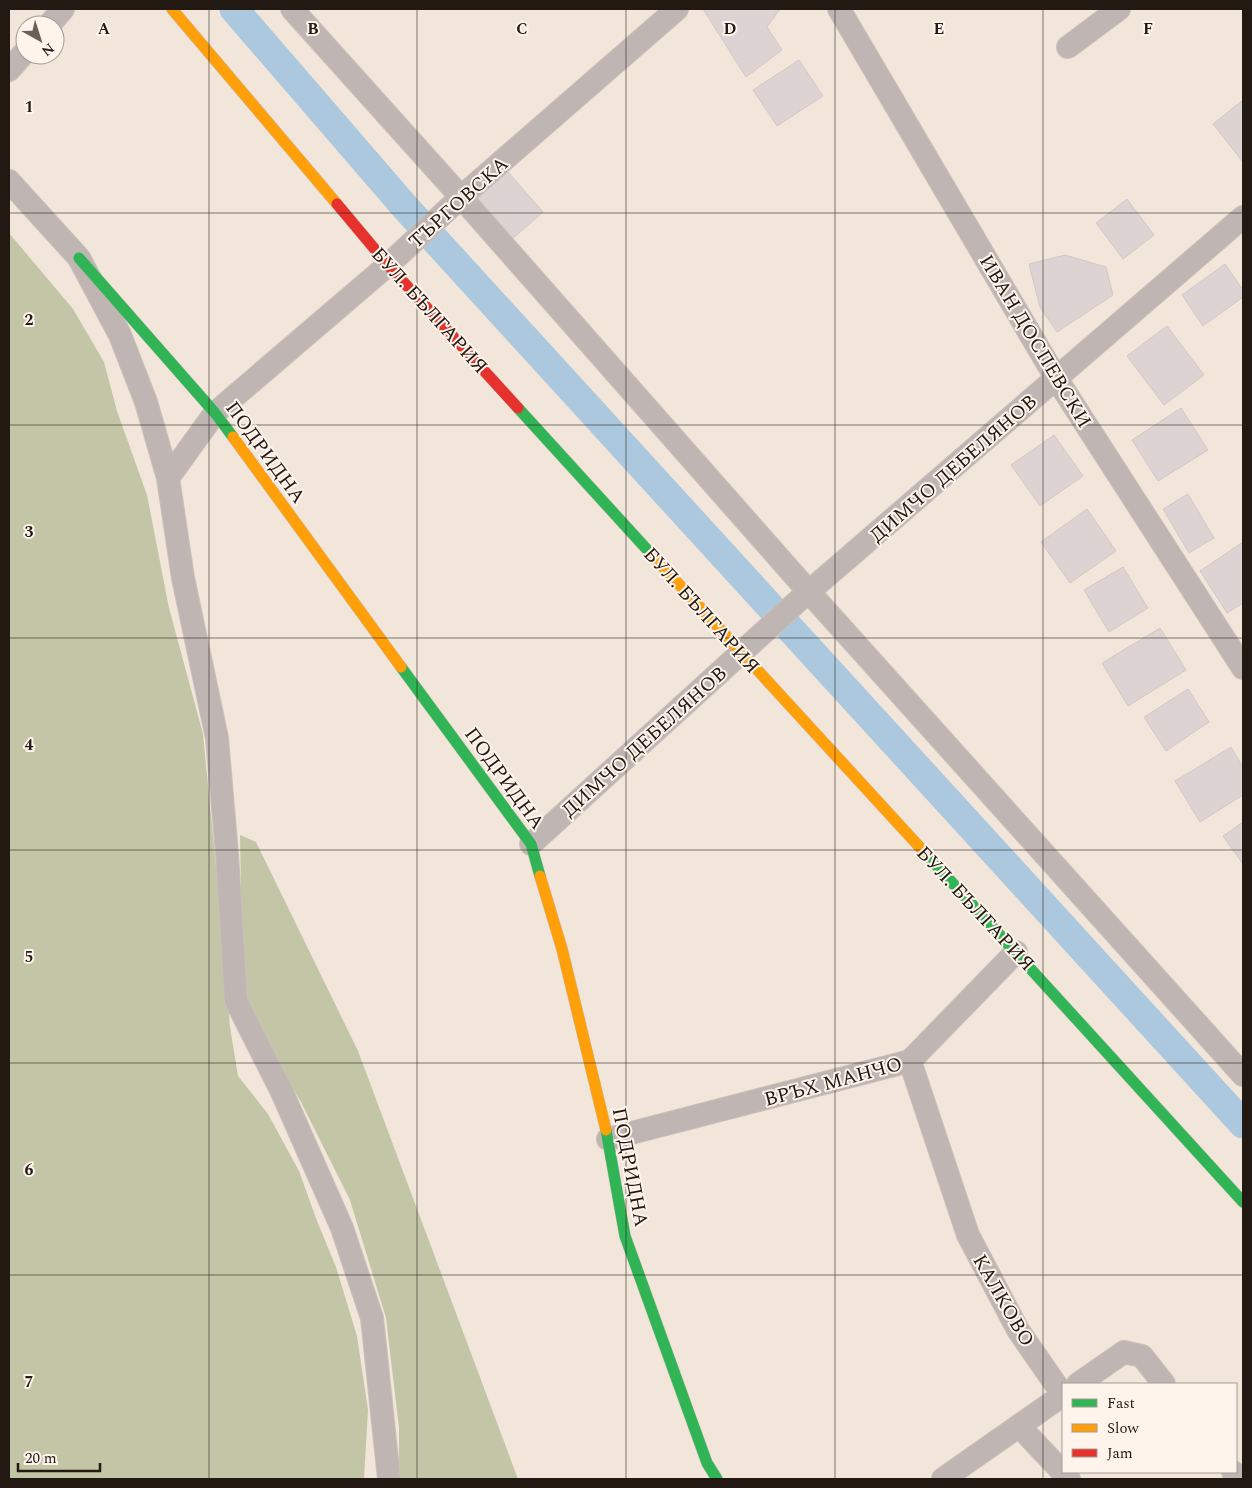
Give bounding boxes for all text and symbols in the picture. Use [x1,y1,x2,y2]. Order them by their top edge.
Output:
north arrow [15,15,65,65]
text: A [98,17,111,41]
text: B [307,17,319,41]
text: C [516,17,528,41]
text: D [724,17,737,41]
text: E [934,17,944,41]
text: F [1143,17,1153,41]
text: N [37,38,59,61]
text: 1 [25,95,33,119]
street label: ТЪРГОВСКА [402,150,515,256]
street label: БУЛ. БЪЛГАРИЯ [364,240,495,381]
street label: ИВАН ДОСПЕВСКИ [971,249,1099,434]
text: 2 [25,308,34,332]
street label: ДИМЧО ДЕБЕЛЯНОВ [863,387,1044,550]
street label: ПОДРИДНА [218,395,313,510]
text: 3 [25,520,34,544]
street label: БУЛ. БЪЛГАРИЯ [636,540,767,681]
street label: ДИМЧО ДЕБЕЛЯНОВ [555,659,734,824]
street label: ПОДРИДНА [457,721,552,836]
text: 4 [25,733,34,757]
street label: БУЛ. БЪЛГАРИЯ [909,839,1042,978]
text: 5 [25,945,33,969]
street label: ВРЪХ МАНЧО [761,1049,906,1115]
street label: ПОДРИДНА [604,1105,656,1229]
text: 6 [25,1158,34,1182]
street label: КАЛКОВО [965,1249,1042,1352]
text: 7 [25,1370,34,1394]
legend [1062,1383,1237,1473]
text: Fast [1107,1392,1135,1415]
text: Slow [1107,1417,1139,1440]
scale bar [18,1440,100,1472]
text: Jam [1107,1442,1133,1465]
text: 20 m [25,1447,57,1470]

